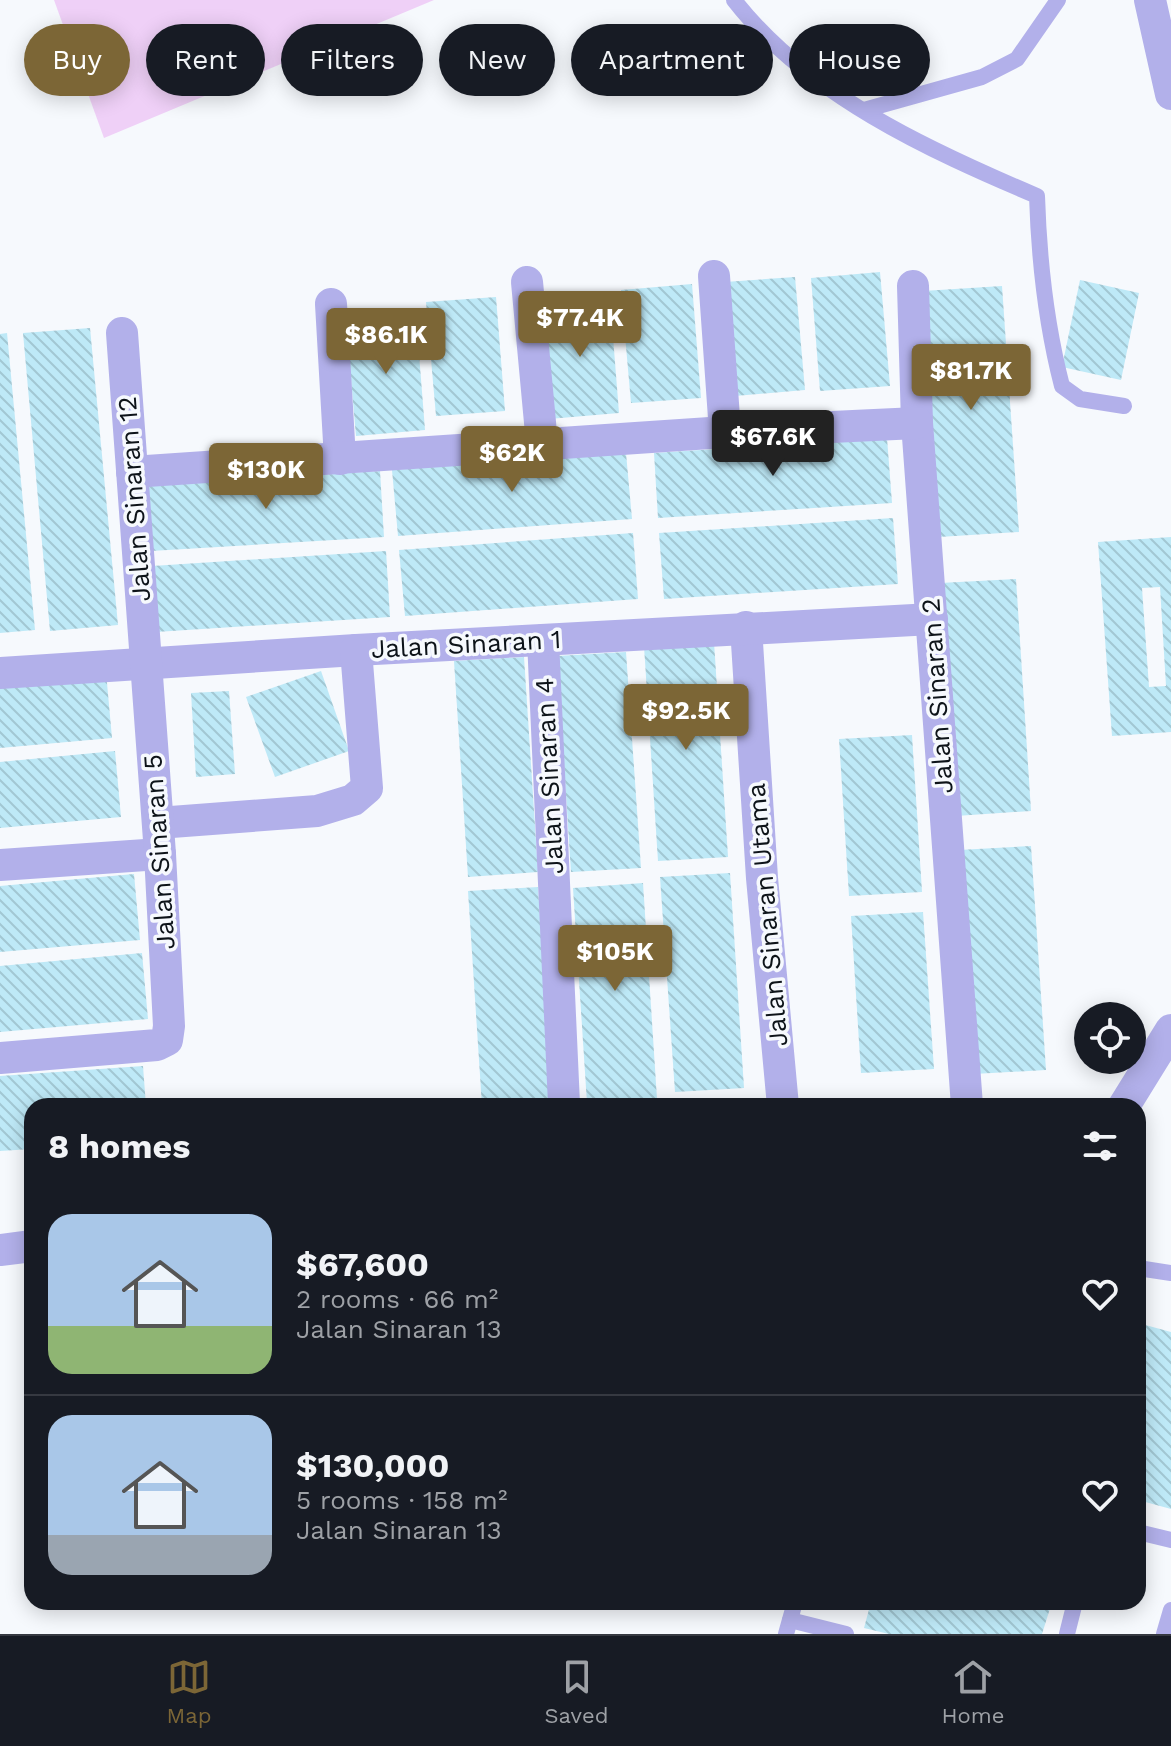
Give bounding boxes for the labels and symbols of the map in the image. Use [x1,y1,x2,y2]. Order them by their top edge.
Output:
pin: $77.4K [515,291,645,359]
pin: $86.1K [321,308,451,376]
pin: $81.7K [906,344,1036,412]
street label: Jalan Sinaran 12 [112,395,156,603]
pin: $67.6K [708,410,838,478]
pin: $62K [465,426,559,494]
pin: $130K [210,443,322,511]
street label: Jalan Sinaran 2 [915,597,959,795]
street label: Jalan Sinaran 1 [370,624,562,664]
street label: Jalan Sinaran 4 [529,677,569,875]
pin: $92.5K [621,684,751,752]
street label: Jalan Sinaran 5 [137,753,181,951]
street label: Jalan Sinaran Utama [741,782,793,1048]
pin: $105K [559,925,671,993]

